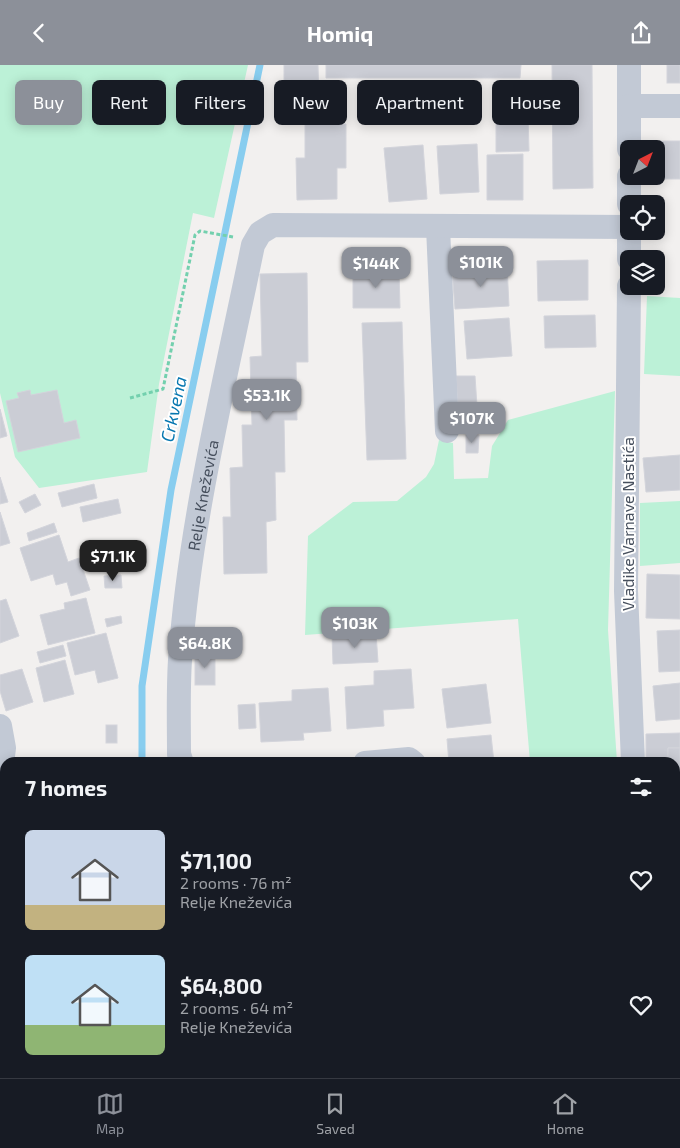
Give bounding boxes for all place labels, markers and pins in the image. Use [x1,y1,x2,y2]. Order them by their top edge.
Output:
pin: $101K [446,245,516,288]
pin: $144K [341,247,411,289]
pin: $53.1K [226,379,308,421]
pin: $107K [437,401,507,444]
pin: $71.1K [72,539,154,582]
pin: $103K [320,607,390,649]
pin: $64.8K [164,627,246,669]

